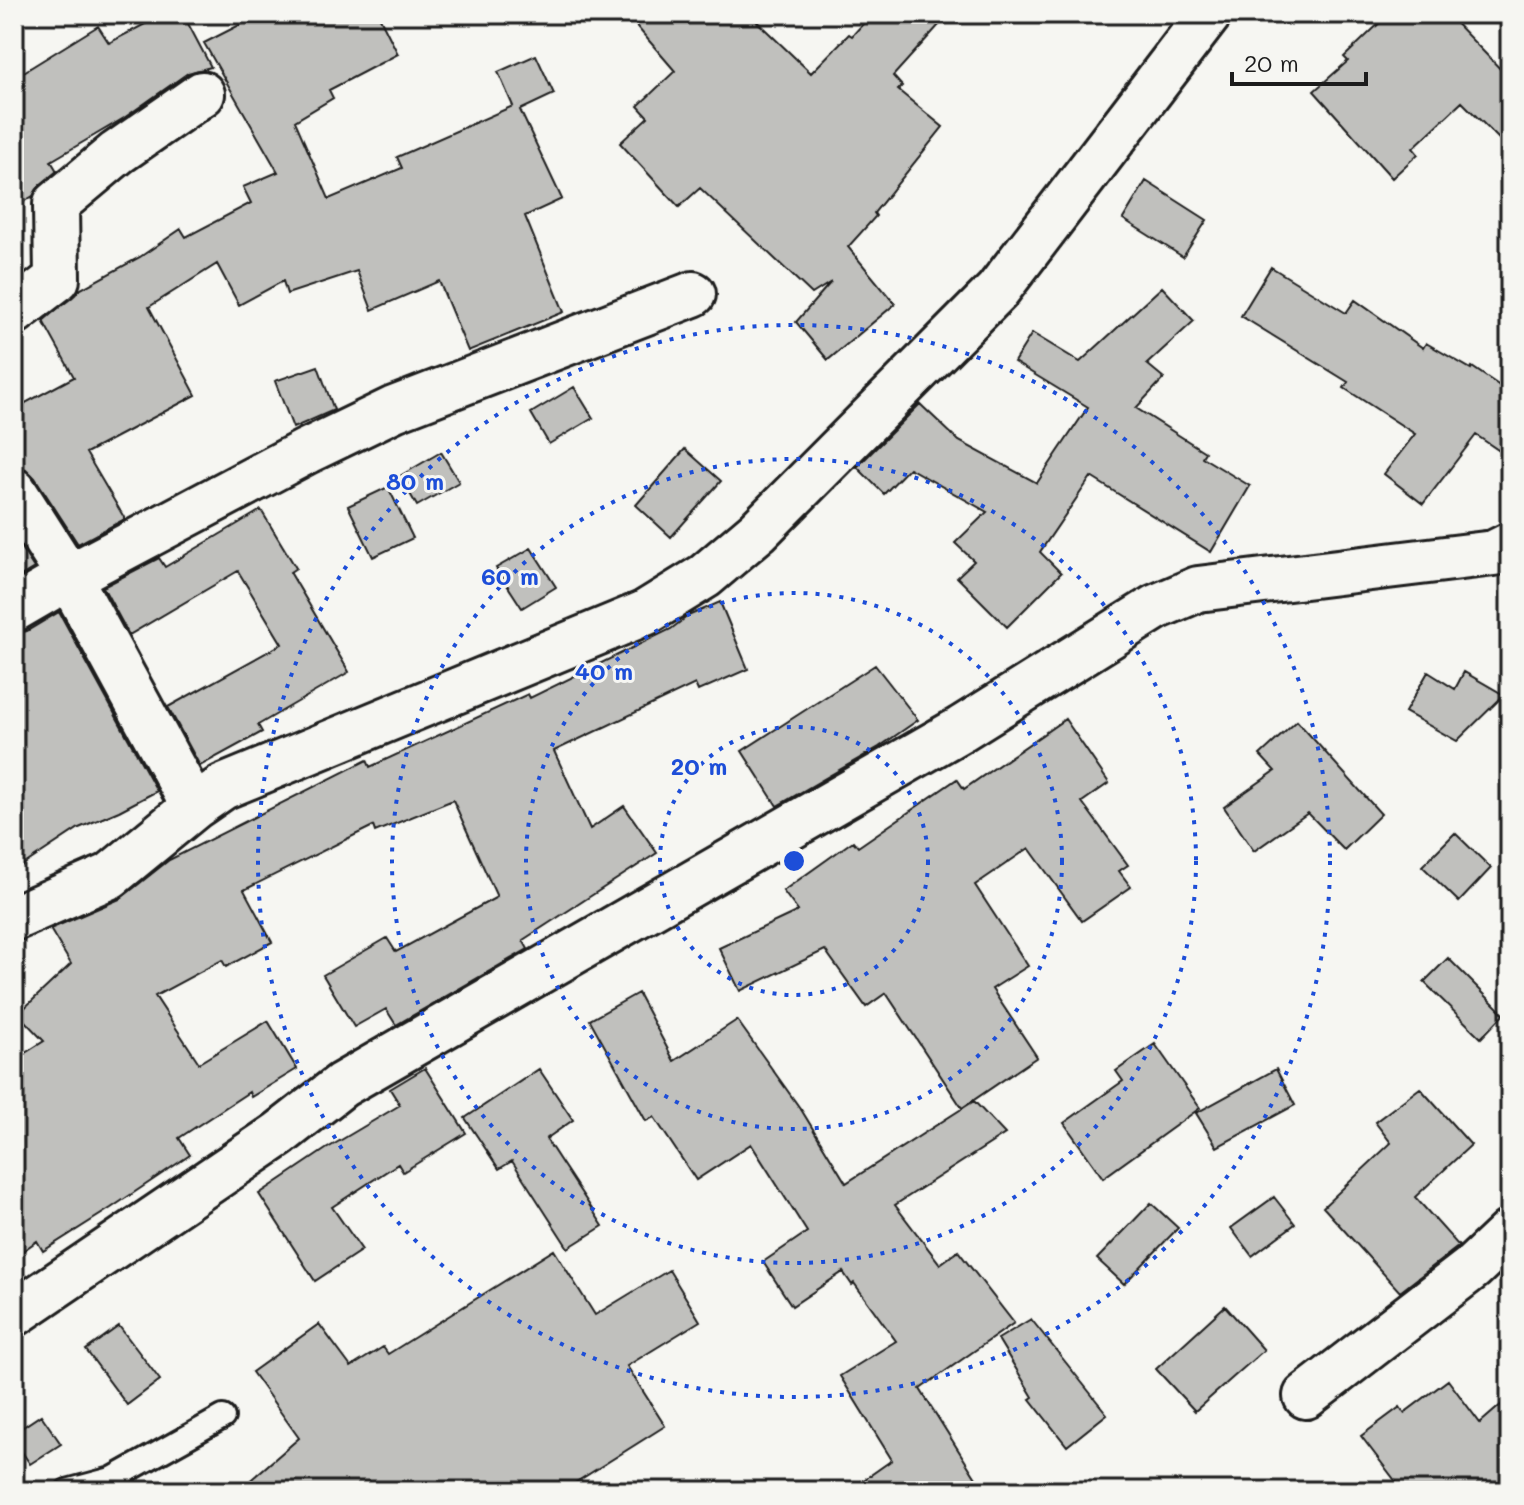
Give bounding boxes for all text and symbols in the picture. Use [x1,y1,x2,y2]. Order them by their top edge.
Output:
scale bar [1232,36,1366,86]
text: 20 m [1244,47,1299,78]
text: 80 m [386,465,444,496]
text: 60 m [481,560,539,591]
text: 40 m [575,655,633,686]
text: 20 m [671,750,727,781]
centre of rings [780,847,808,875]

